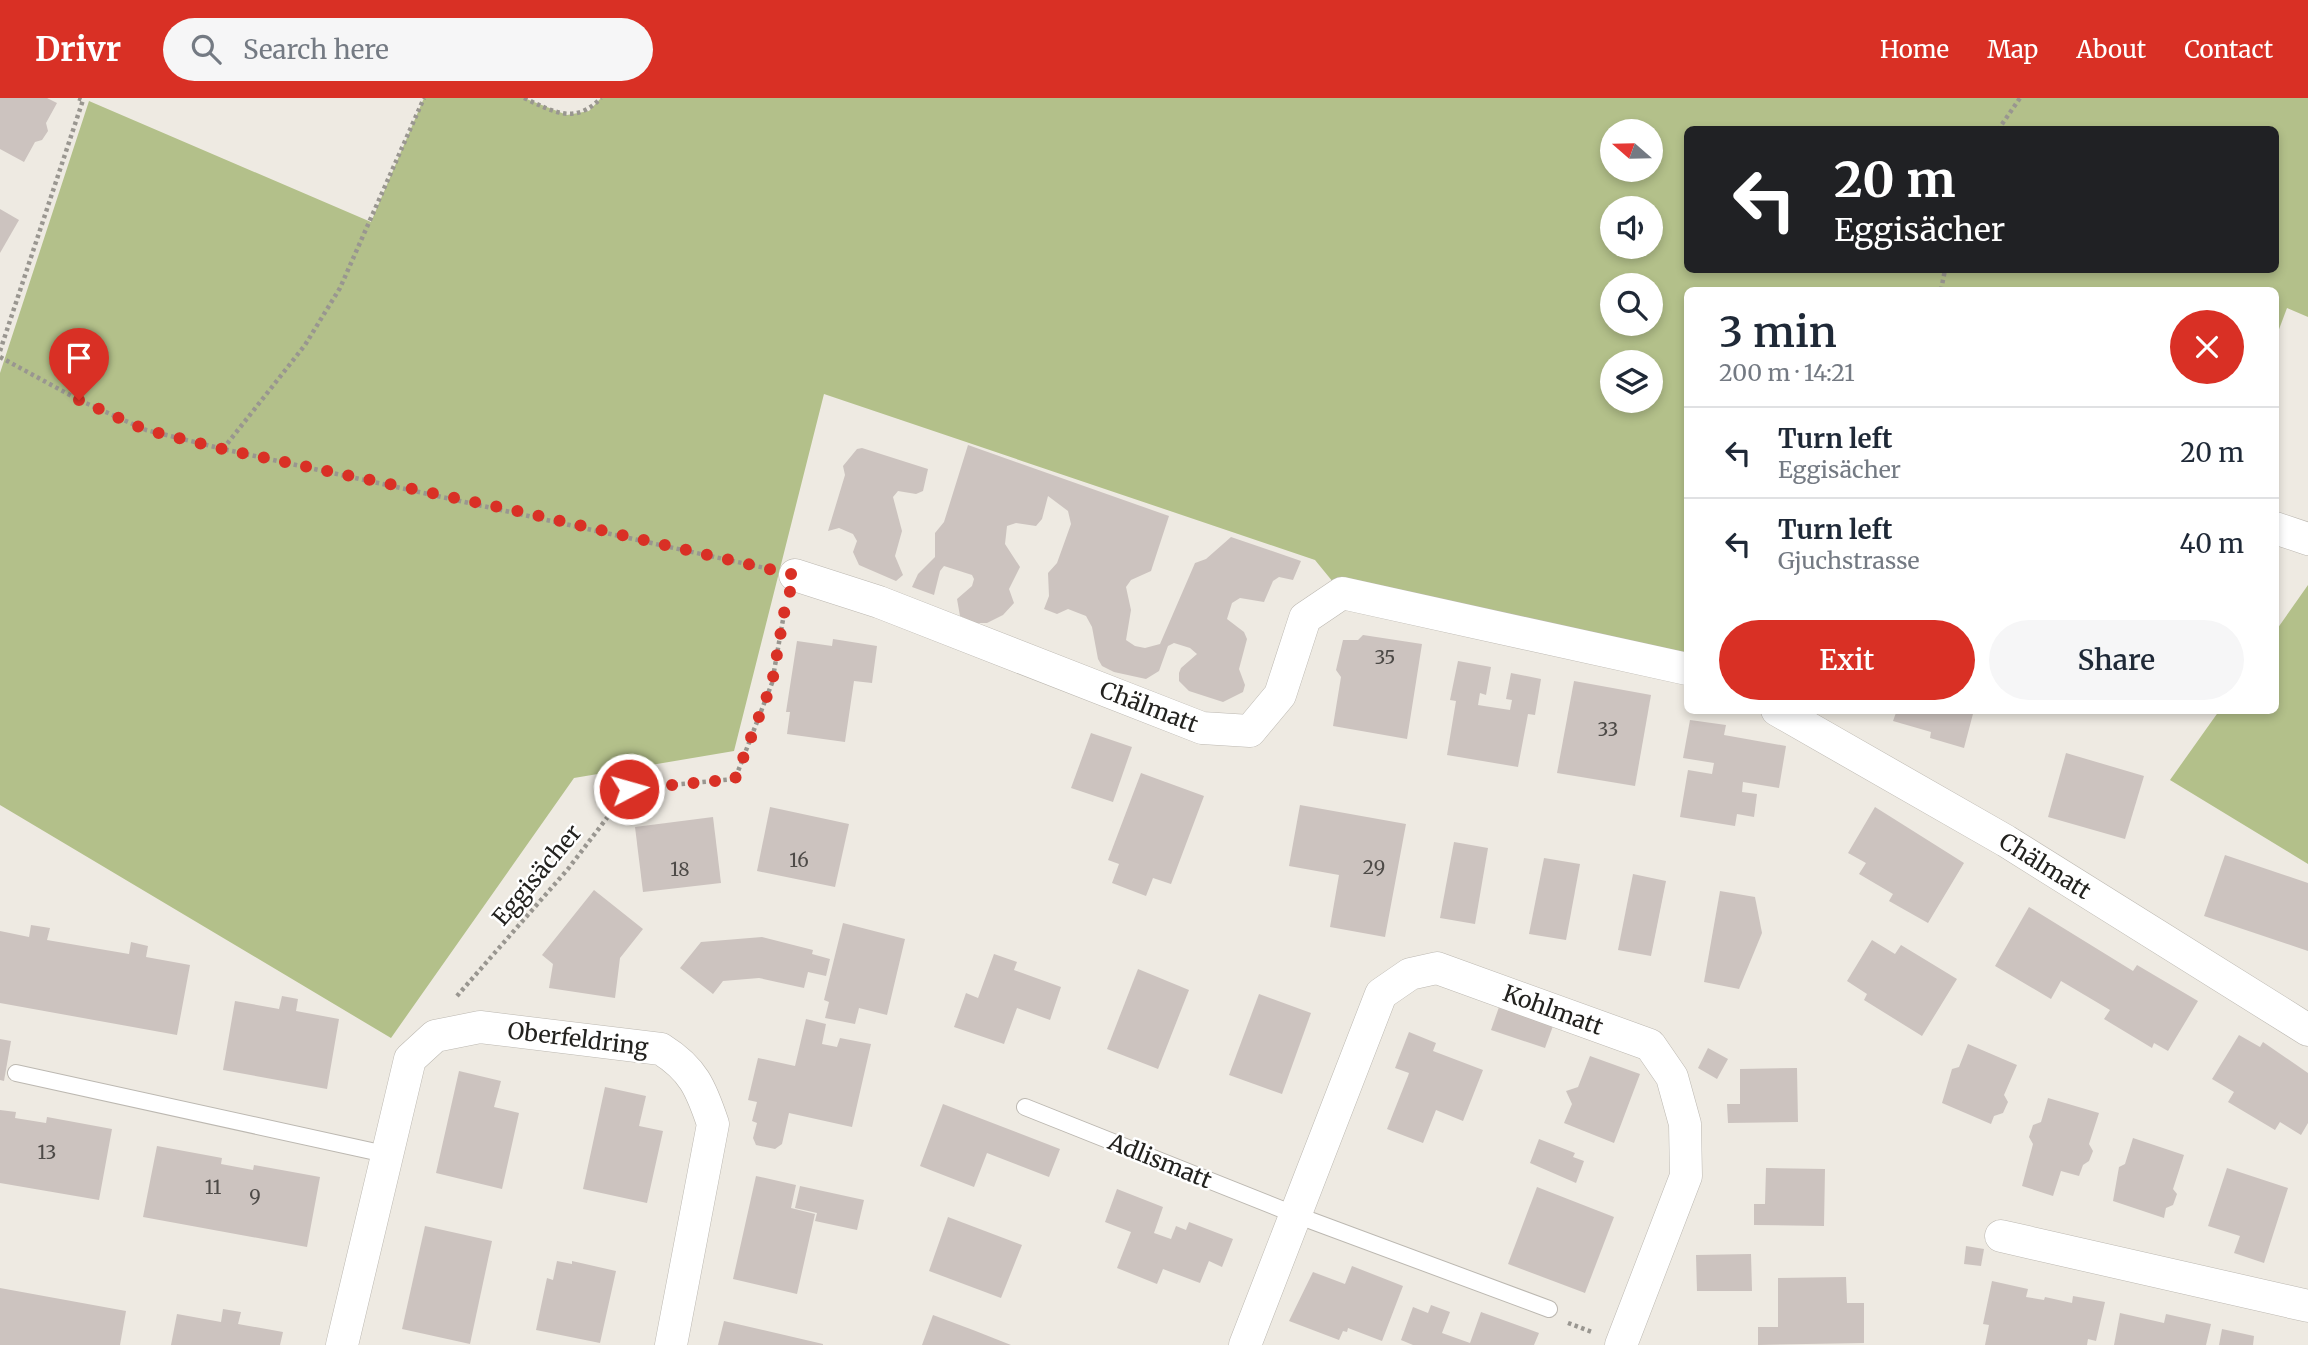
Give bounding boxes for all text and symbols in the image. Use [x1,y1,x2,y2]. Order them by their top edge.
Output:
search box [163,18,653,81]
text: Drivr [35,29,121,70]
icon: search [187,30,225,68]
text: Search here [243,33,389,66]
text: Home [1880,34,1949,65]
text: Map [1987,34,2038,65]
text: About [2076,34,2146,65]
text: Contact [2184,34,2273,65]
north arrow [1600,119,1662,182]
map controls [1600,119,1663,413]
text: 20 m [1834,149,1955,210]
icon: left [1719,154,1810,245]
button: sound [1600,196,1663,259]
text: Eggisächer [1834,210,2005,250]
button: search [1600,273,1663,336]
text: 3 min [1719,306,1837,358]
button: close [2170,310,2244,384]
pin [49,328,109,400]
icon: arrive [60,339,98,377]
button: layers [1600,350,1663,413]
text: 200 m · 14:21 [1719,358,1855,387]
text: Turn left [1778,422,1892,455]
icon: left [1719,434,1757,472]
text: 20 m [2180,436,2244,469]
text: Eggisächer [1778,455,1901,484]
text: Turn left [1778,513,1892,546]
icon: left [1719,525,1757,563]
text: 40 m [2180,527,2244,560]
text: Gjuchstrasse [1778,546,1920,575]
button: Exit [1719,620,1975,700]
button: Share [1989,620,2244,700]
house number: 35 [1375,645,1395,669]
street label: Chälmatt [1096,675,1202,739]
house number: 33 [1598,717,1618,741]
position arrow [592,752,666,826]
street label: Eggisächer [486,818,587,931]
street label: Chälmatt [1994,826,2097,905]
house number: 16 [789,848,809,872]
house number: 29 [1363,855,1385,879]
house number: 18 [670,857,690,881]
street label: Kohlmatt [1499,978,1607,1041]
street label: Oberfeldring [506,1015,650,1062]
street label: Adlismatt [1103,1126,1216,1194]
house number: 13 [38,1140,56,1164]
house number: 11 [205,1175,222,1199]
house number: 9 [249,1184,261,1208]

